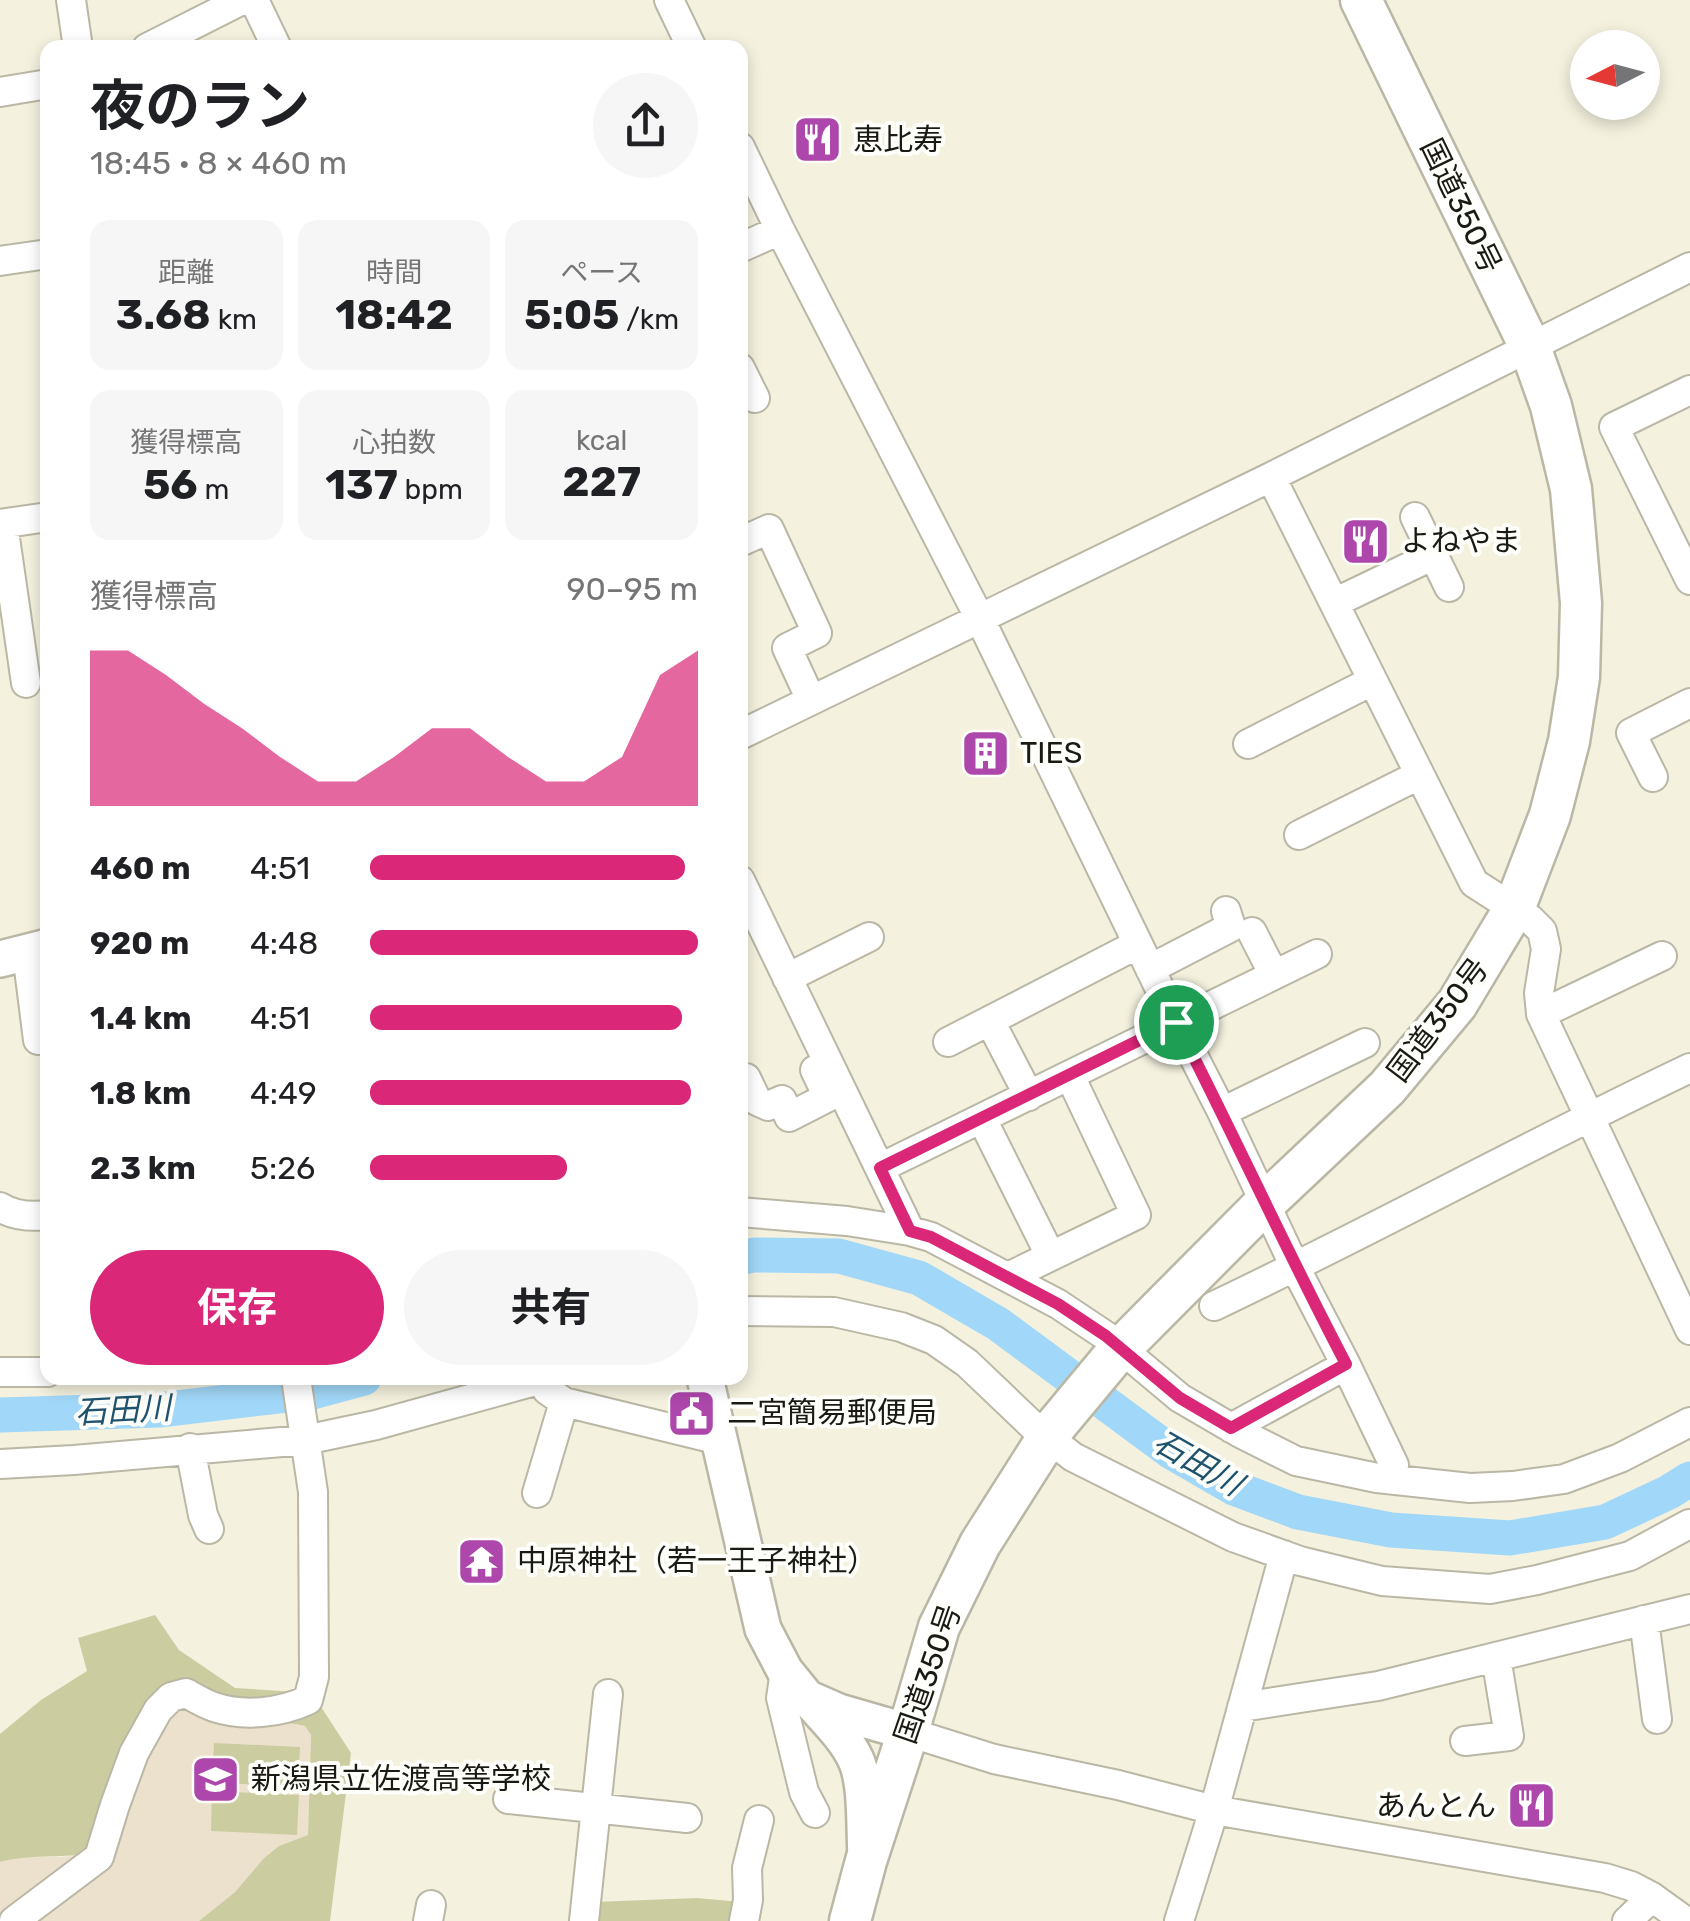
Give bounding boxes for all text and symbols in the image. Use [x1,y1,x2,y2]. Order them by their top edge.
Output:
north arrow [1570,30,1660,120]
map controls [1570,30,1660,120]
button: share [593,73,698,178]
text: 夜のラン [90,74,310,139]
restaurant icon: 恵比寿 [792,114,844,166]
place label: 恵比寿 [853,122,943,158]
street label: 国道350号 [1413,133,1509,279]
text: 18:45 · 8 × 460 m [90,144,347,182]
text: 距離 [158,256,214,289]
text: 時間 [366,256,422,289]
text: ペース [560,256,643,289]
text: 3.68 [116,290,211,340]
text: 18:42 [335,290,453,340]
text: 5:05 [524,290,619,340]
text: km [211,303,257,336]
text: /km [619,303,679,336]
text: kcal [576,424,627,457]
text: 獲得標高 [130,426,242,459]
text: 心拍数 [352,426,436,459]
text: 227 [562,457,641,507]
text: 56 [143,460,198,510]
text: 137 [325,460,398,510]
text: m [198,473,229,506]
text: bpm [398,473,463,506]
restaurant icon: よねやま [1340,515,1392,567]
place label: よねやま [1401,523,1521,559]
text: 90–95 m [566,570,698,608]
text: 獲得標高 [90,577,218,615]
building icon: TIES [959,727,1011,779]
place label: TIES [1020,735,1082,771]
text: 460 m [90,849,191,887]
text: 4:51 [250,849,310,887]
text: 920 m [90,924,189,962]
text: 4:48 [250,924,318,962]
street label: 国道350号 [1380,951,1496,1089]
pin [1134,980,1219,1065]
icon: arrive [1149,995,1204,1050]
text: 1.4 km [90,999,191,1037]
text: 4:51 [250,999,310,1037]
text: 1.8 km [90,1074,191,1112]
text: 4:49 [250,1074,317,1112]
text: 2.3 km [90,1149,196,1187]
text: 5:26 [250,1149,315,1187]
button: 保存 [90,1250,384,1365]
button: 共有 [404,1250,698,1365]
public building icon: 二宮簡易郵便局 [666,1387,718,1439]
water label: 石田川 [74,1388,175,1431]
place label: 二宮簡易郵便局 [727,1395,937,1431]
water label: 石田川 [1147,1423,1252,1505]
temple icon: 中原神社（若一王子神社） [456,1535,508,1587]
place label: 中原神社（若一王子神社） [517,1543,877,1579]
street label: 国道350号 [887,1600,969,1748]
school or university icon: 新潟県立佐渡高等学校 [190,1753,242,1805]
place label: 新潟県立佐渡高等学校 [251,1761,551,1797]
restaurant icon: あんとん [1505,1780,1557,1832]
place label: あんとん [1376,1788,1496,1824]

